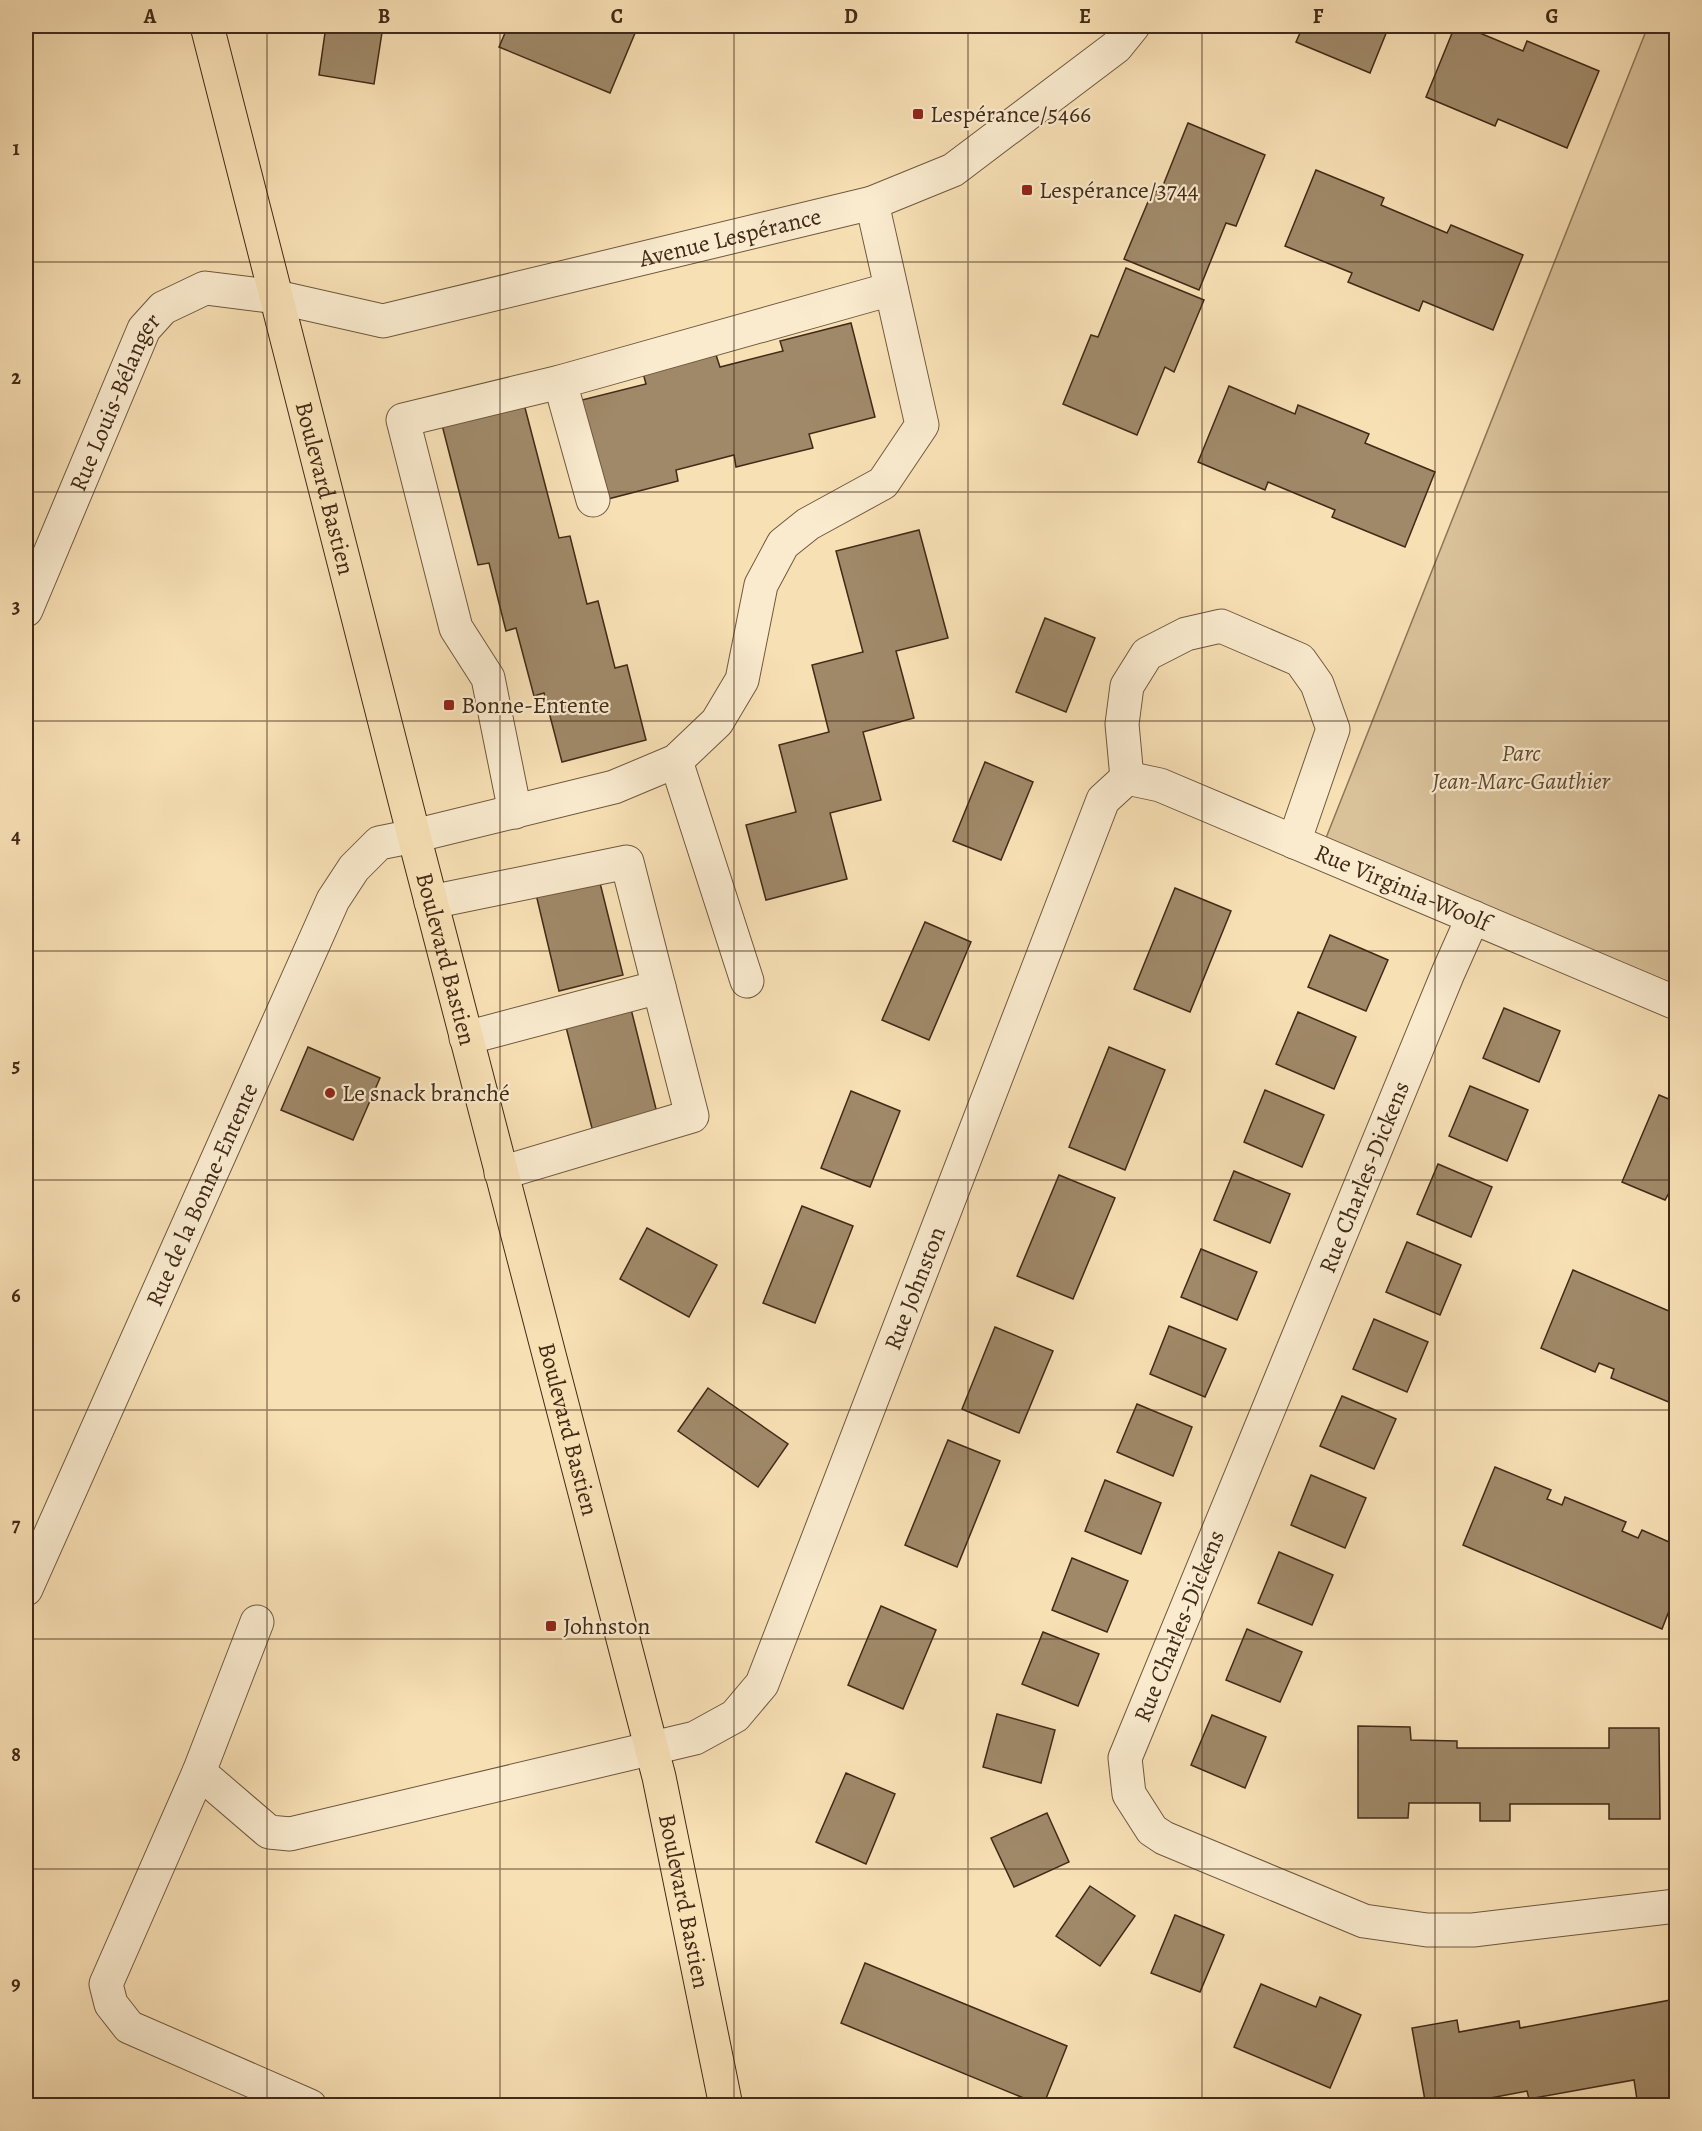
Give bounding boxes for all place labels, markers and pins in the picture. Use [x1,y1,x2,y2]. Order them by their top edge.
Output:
place label: Lespérance/5466 [930,98,1091,130]
marker: Lespérance/5466 [911,107,925,121]
place label: Lespérance/3744 [1039,174,1199,206]
marker: Lespérance/3744 [1020,183,1034,197]
place label: Bonne-Entente [461,689,610,721]
marker: Bonne-Entente [442,698,456,712]
place label: Le snack branché [342,1077,510,1109]
marker: Le snack branché [323,1086,337,1100]
place label: Johnston [563,1610,650,1642]
marker: Johnston [544,1619,558,1633]

